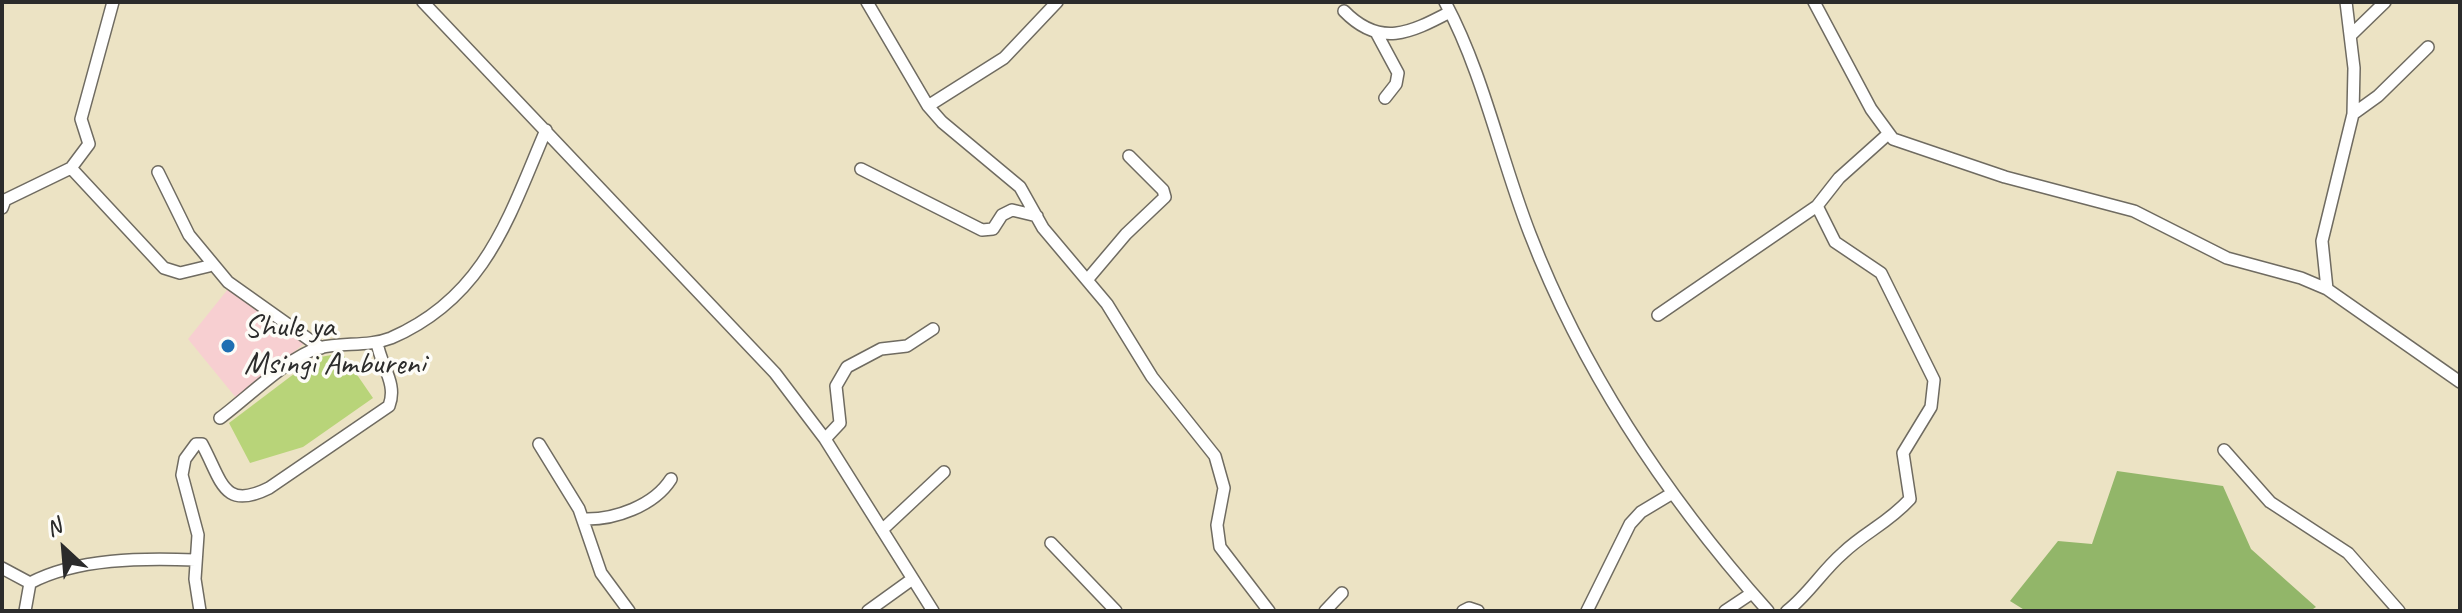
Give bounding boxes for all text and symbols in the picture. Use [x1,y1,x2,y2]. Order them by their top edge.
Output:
place label: Shule ya Msingi Ambureni [244,309,425,384]
marker: Shule ya Msingi Ambureni [219,337,237,355]
north arrow [24,509,104,589]
text: N [41,512,66,543]

